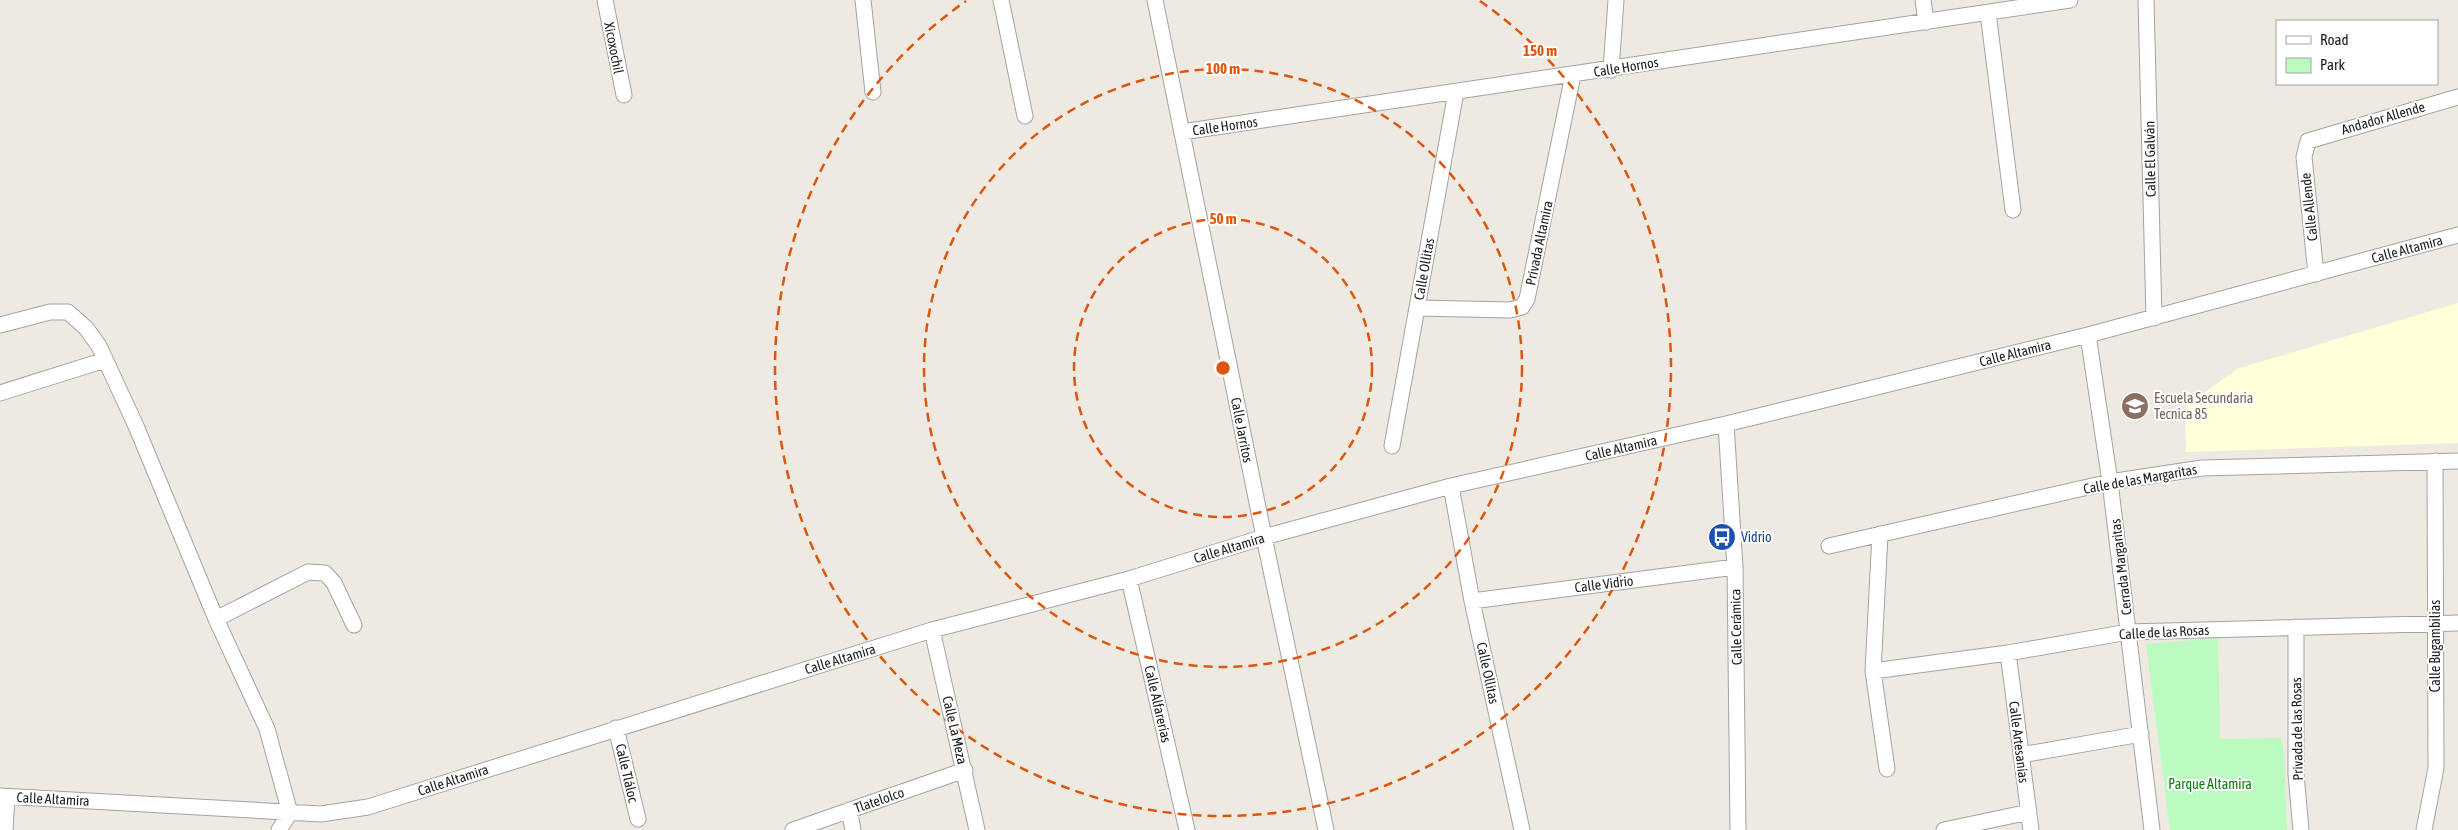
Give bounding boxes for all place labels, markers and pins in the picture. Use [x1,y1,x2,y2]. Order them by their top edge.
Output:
centre of rings [1214,359,1232,377]
place label: Escuela Secundaria Tecnica 85 [2154,390,2253,422]
school or university icon: Escuela Secundaria Tecnica 85 [2120,391,2150,421]
bus stop icon: Vidrio [1707,522,1737,552]
place label: Vidrio [1741,529,1772,545]

